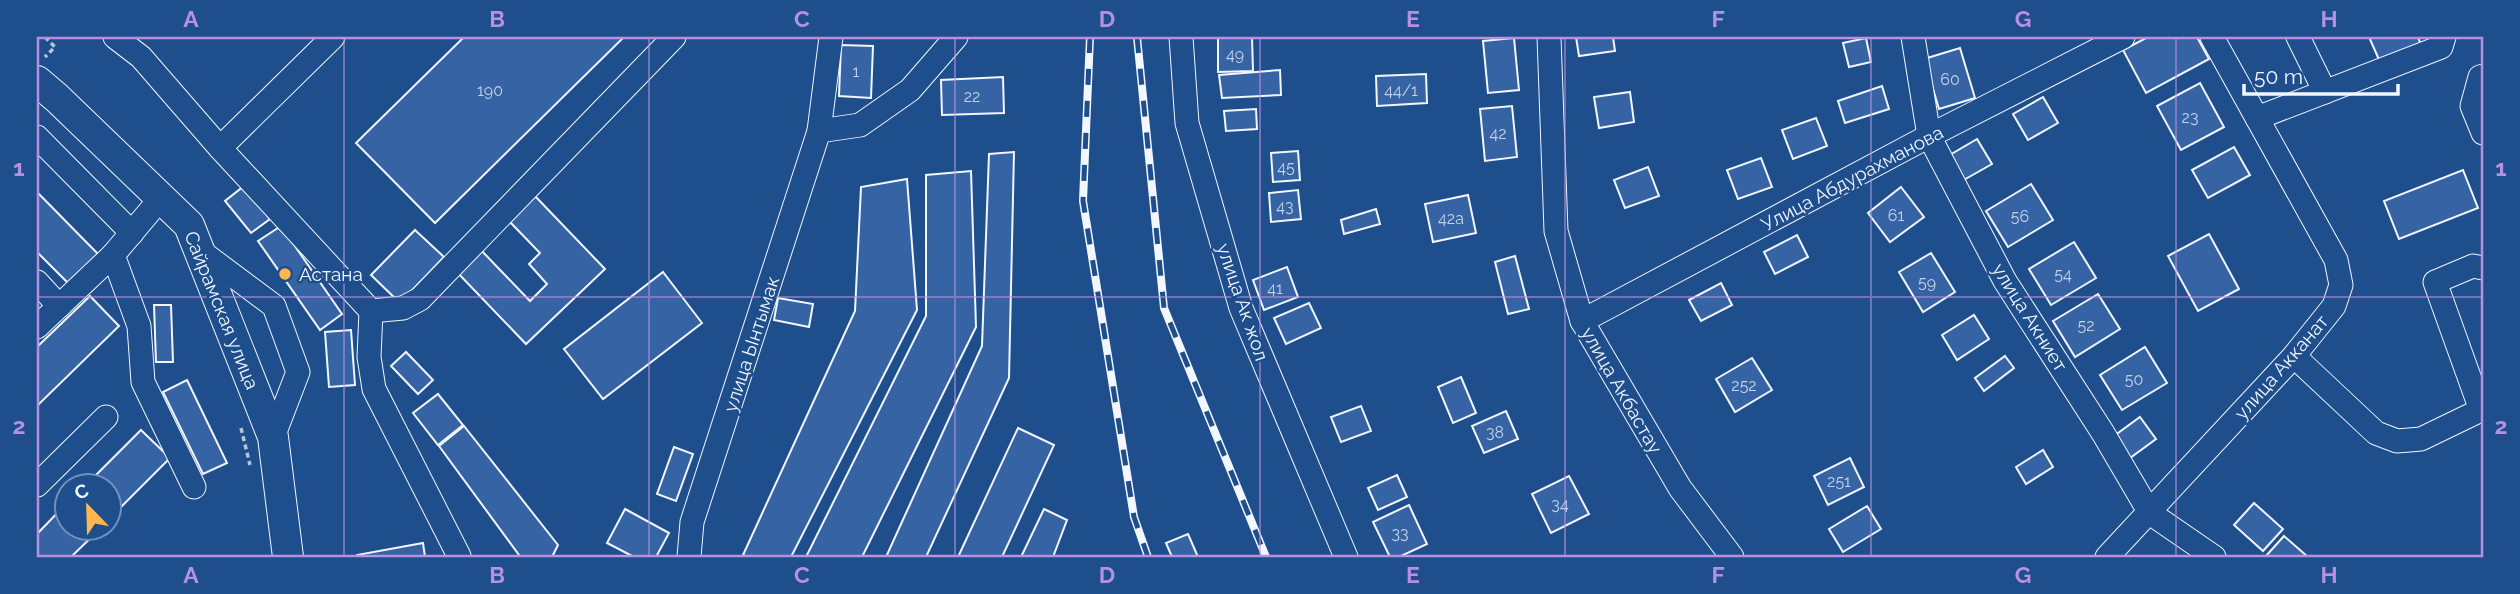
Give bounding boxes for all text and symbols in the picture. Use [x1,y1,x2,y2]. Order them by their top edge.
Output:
text: A [183,5,199,32]
text: B [489,5,505,32]
text: C [794,5,810,32]
text: D [1099,5,1115,32]
text: E [1406,5,1420,32]
text: F [1711,5,1725,32]
text: G [2015,5,2031,32]
text: H [2320,5,2338,32]
house number: 49 [1226,45,1244,64]
scale bar [2244,52,2398,96]
house number: 1 [853,62,860,81]
text: 50 m [2254,64,2303,89]
house number: 60 [1940,70,1960,89]
house number: 190 [477,81,503,100]
house number: 44/1 [1384,81,1418,100]
house number: 22 [964,87,980,106]
house number: 23 [2182,108,2198,127]
street label: Улица Абдурахманова [1757,121,1947,235]
house number: 42 [1489,124,1507,143]
text: 1 [13,154,25,181]
text: 1 [2495,154,2507,181]
house number: 45 [1277,158,1295,177]
house number: 43 [1276,197,1294,216]
house number: 61 [1888,206,1904,225]
house number: 56 [2011,207,2029,226]
house number: 42а [1438,209,1464,228]
street label: Сайрамская улица [180,228,264,392]
street label: улица Ак жол [1213,240,1273,364]
street label: улица Акниет [1988,259,2072,375]
place label: Астана [299,263,363,285]
house number: 54 [2054,265,2072,284]
marker: Астана [277,266,293,282]
street label: улица Ынтымак [719,273,783,415]
house number: 59 [1918,273,1936,292]
house number: 41 [1267,279,1283,298]
street label: улица Акканат [2230,310,2332,424]
house number: 52 [2077,316,2095,335]
street label: улица Акбастау [1577,323,1667,457]
house number: 50 [2125,370,2143,389]
house number: 252 [1731,376,1757,395]
text: 2 [13,412,25,439]
text: 2 [2495,412,2507,439]
house number: 38 [1486,423,1504,442]
north arrow [52,472,122,542]
house number: 251 [1827,472,1851,491]
text: С [71,479,92,504]
house number: 34 [1551,495,1569,514]
house number: 33 [1391,524,1409,543]
text: A [183,561,199,588]
text: B [489,561,505,588]
text: C [794,561,810,588]
text: D [1099,561,1115,588]
text: E [1406,561,1420,588]
text: F [1711,561,1725,588]
text: G [2015,561,2031,588]
text: H [2320,561,2338,588]

